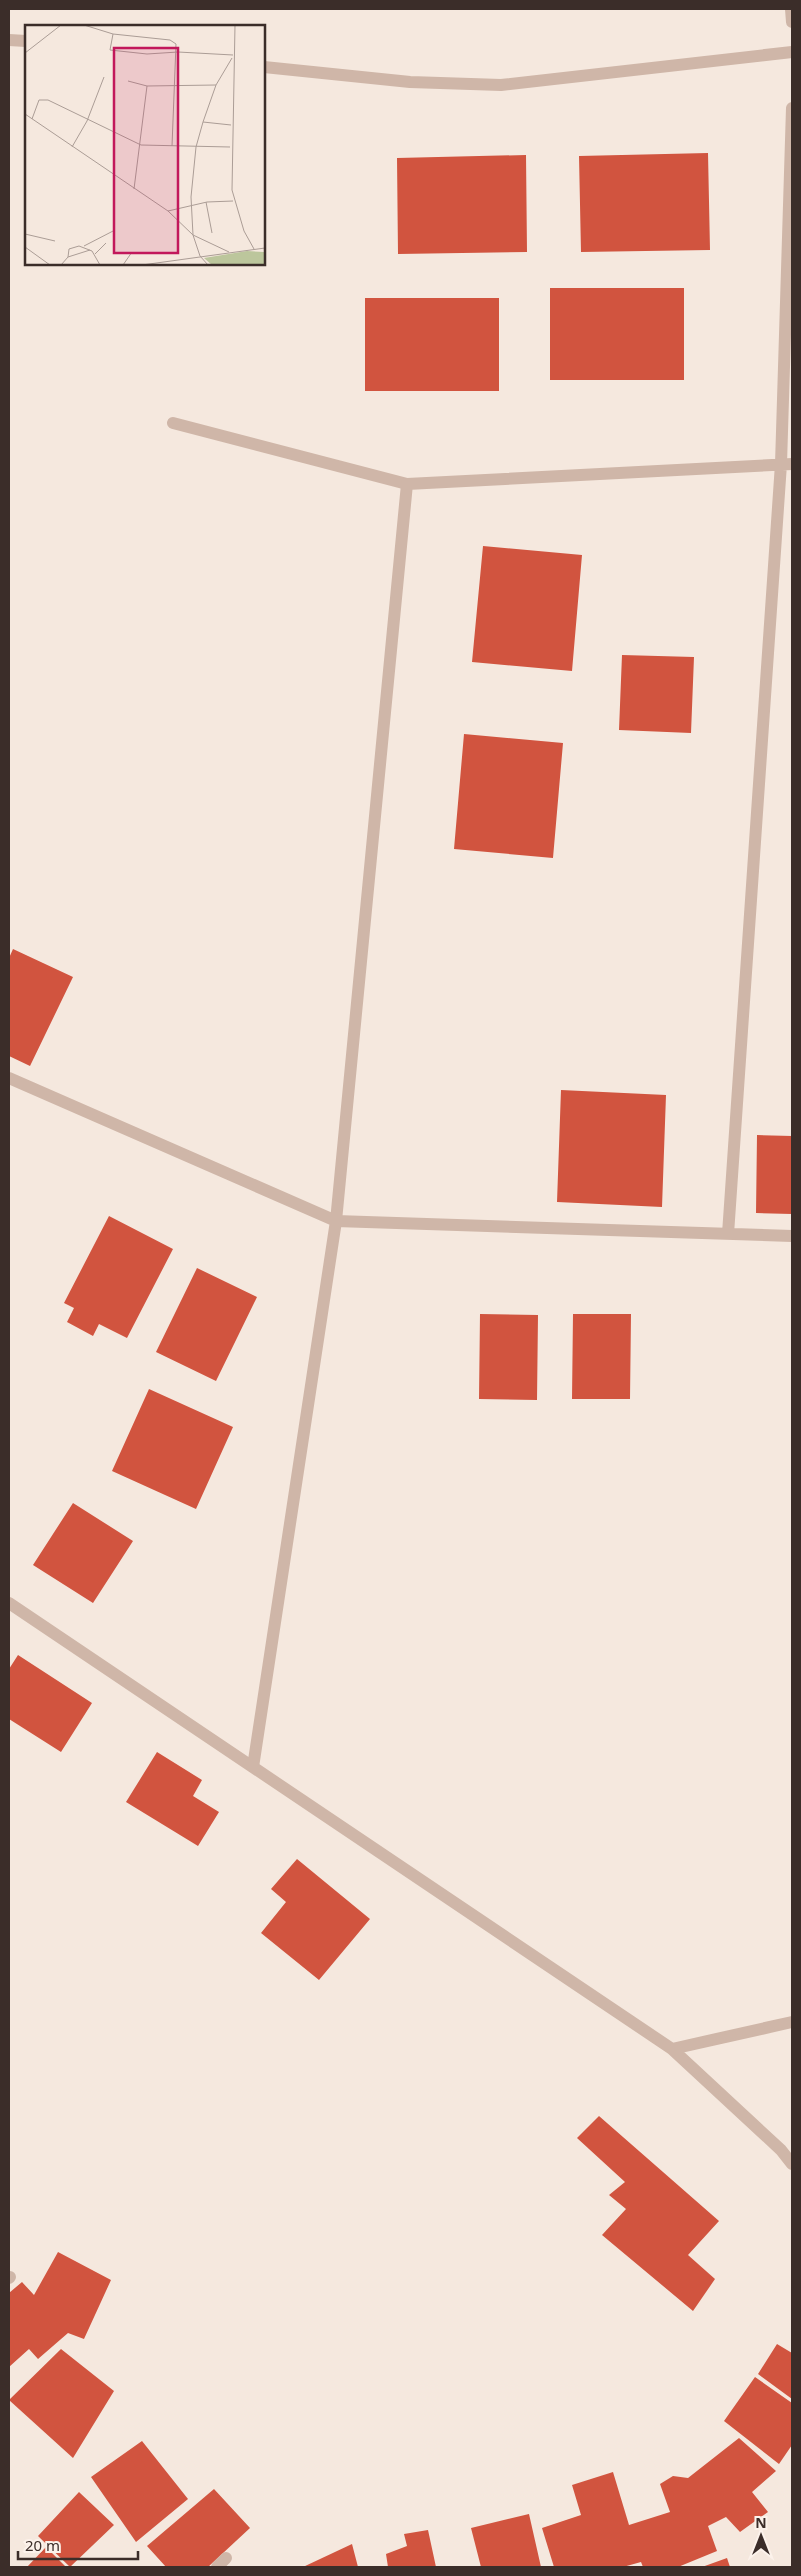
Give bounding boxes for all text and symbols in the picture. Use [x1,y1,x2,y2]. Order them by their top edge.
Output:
inset map [25,25,265,265]
north arrow [736,2511,786,2561]
text: N [755,2513,767,2532]
scale bar [18,2528,138,2560]
text: 20 m [25,2535,60,2555]

